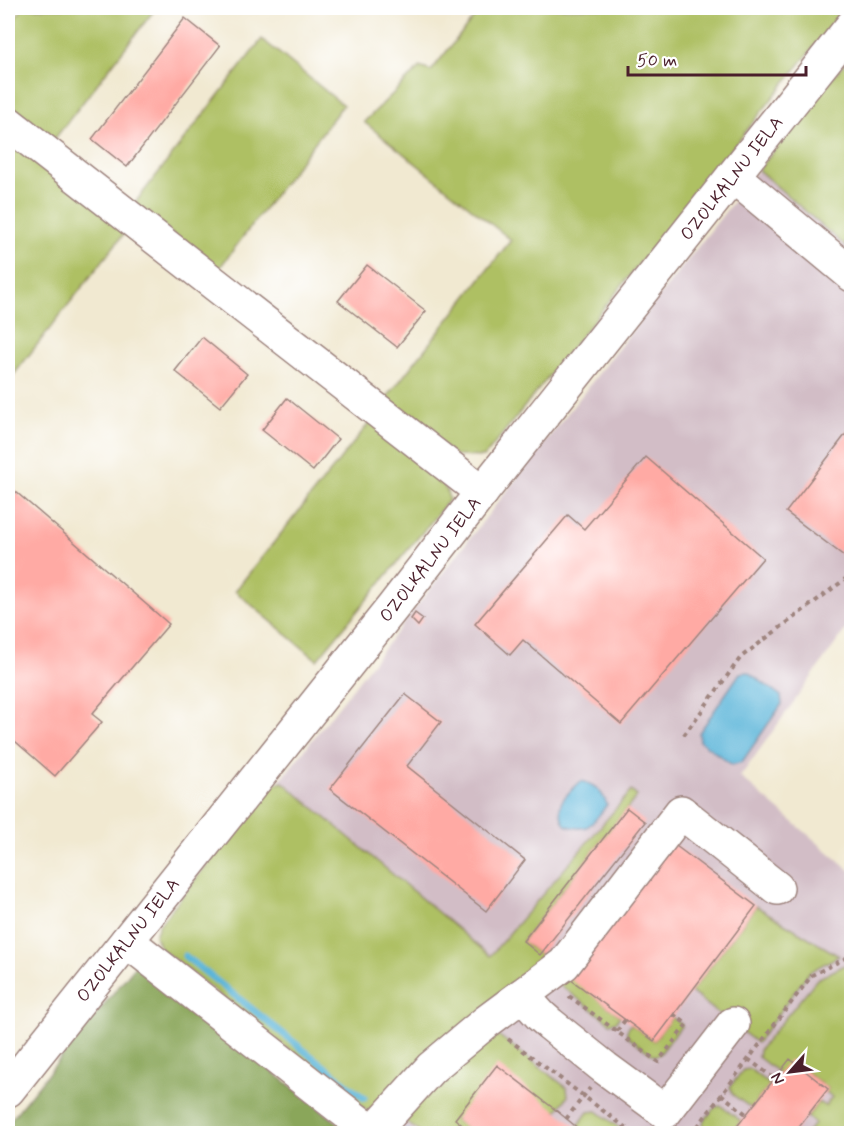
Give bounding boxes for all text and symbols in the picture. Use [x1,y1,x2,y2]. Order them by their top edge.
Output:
scale bar [628,39,806,77]
text: 50 m [637,49,677,73]
street label: OZOLKALNU IELA [675,111,789,246]
street label: OZOLKALNU IELA [374,492,487,628]
street label: OZOLKALNU IELA [71,873,185,1008]
north arrow [760,1042,820,1102]
text: N [766,1069,790,1088]

